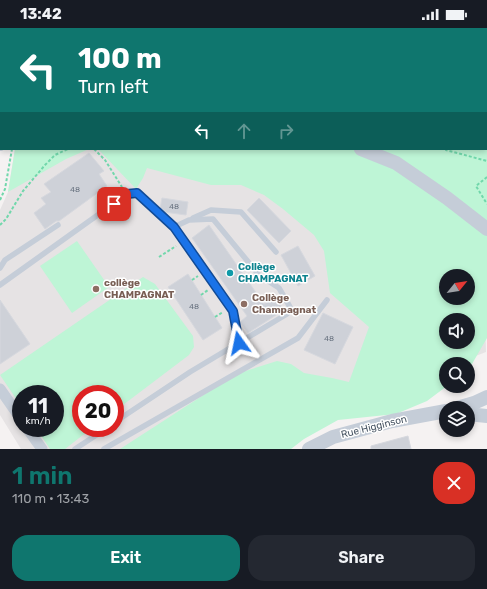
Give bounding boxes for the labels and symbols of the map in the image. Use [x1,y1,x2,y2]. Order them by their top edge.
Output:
house number: 48 [70,185,80,194]
pin [97,187,131,221]
house number: 48 [169,202,179,211]
place label: Collège CHAMPAGNAT [238,261,309,285]
marker: Collège CHAMPAGNAT [225,268,235,278]
north arrow [439,269,475,305]
place label: collège CHAMPAGNAT [104,277,175,301]
marker: collège CHAMPAGNAT [91,284,101,294]
place label: Collège Champagnat [252,292,316,316]
marker: Collège Champagnat [239,299,249,309]
house number: 48 [189,302,199,311]
position arrow [218,322,260,364]
house number: 48 [324,334,334,343]
speed limit sign: 20 [72,385,124,437]
street label: Rue Higginson [340,413,408,441]

